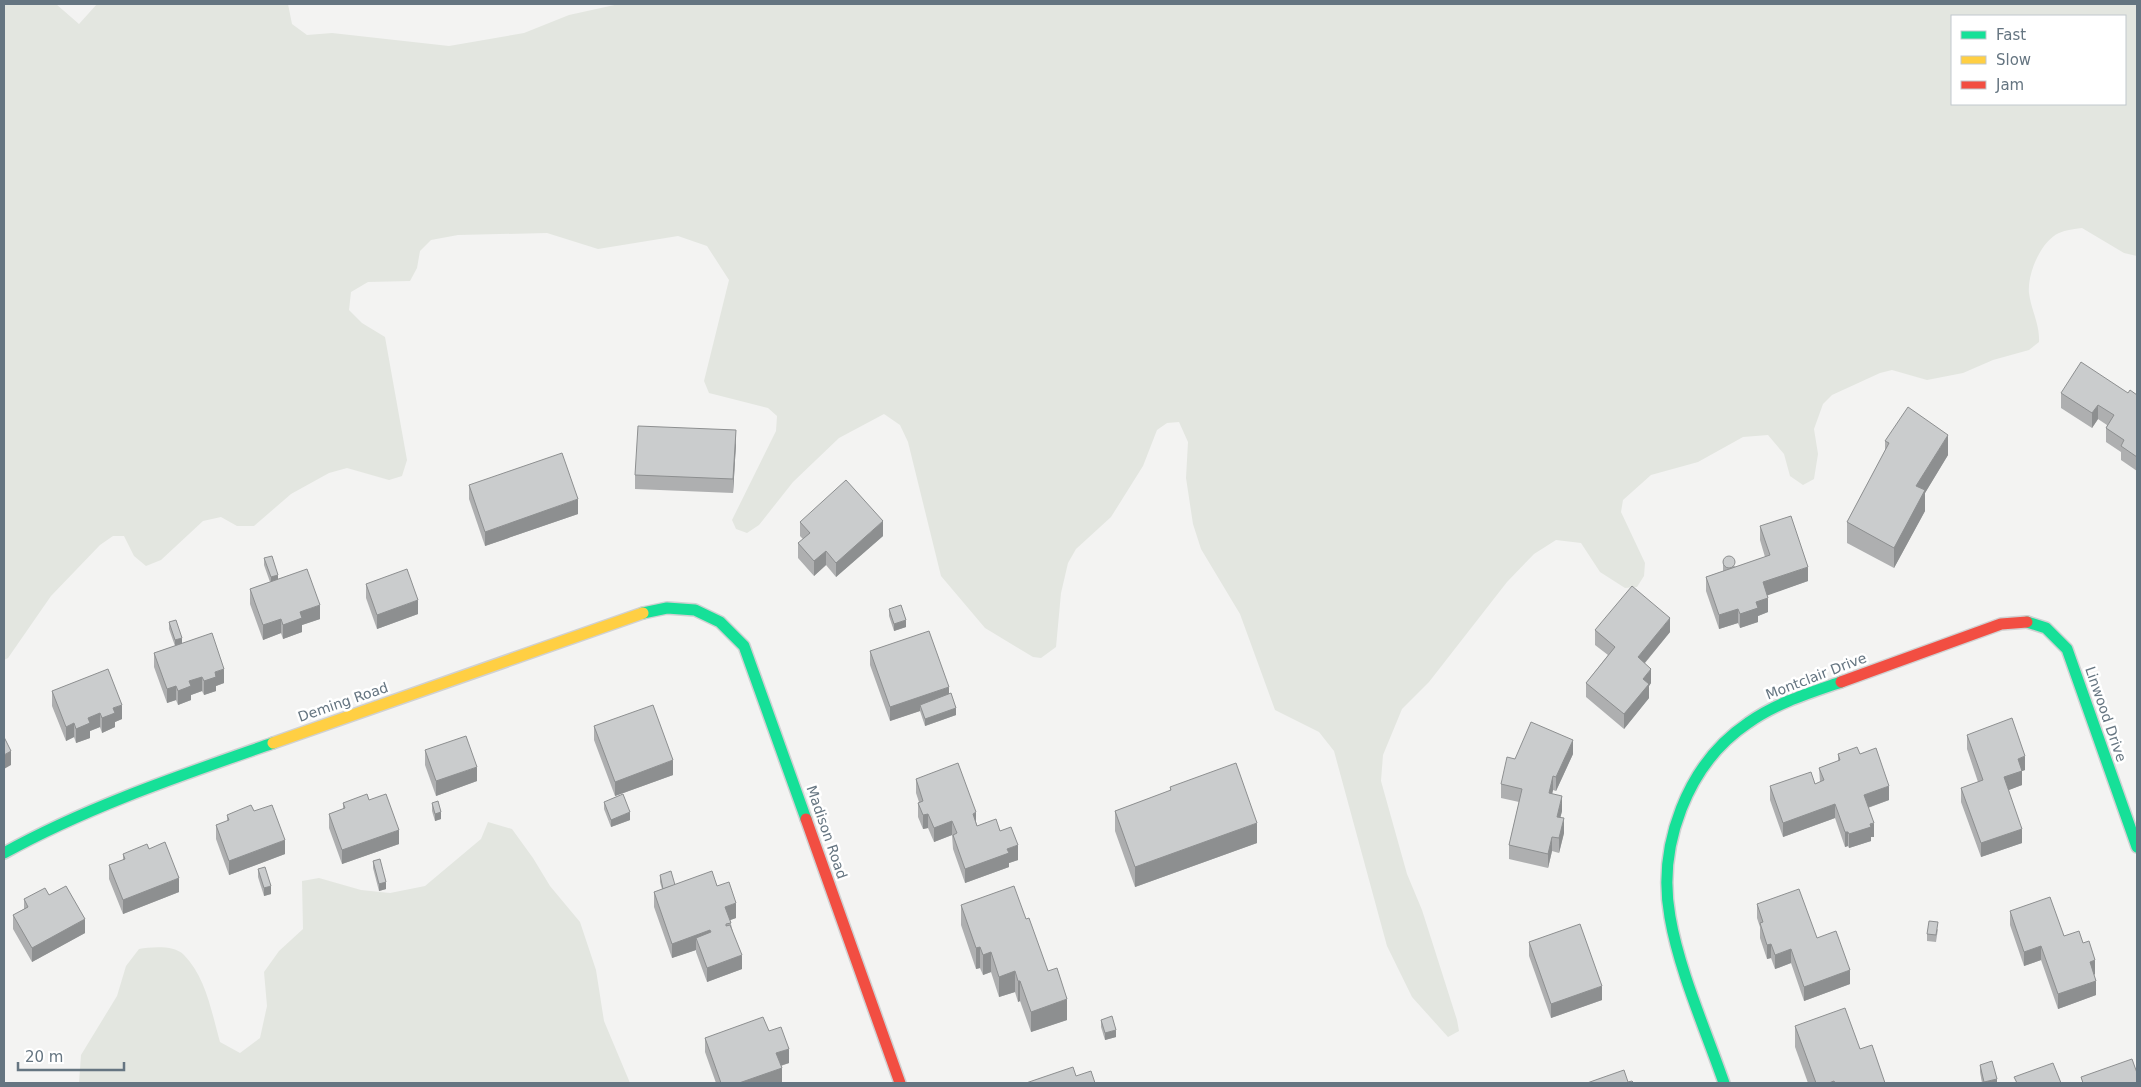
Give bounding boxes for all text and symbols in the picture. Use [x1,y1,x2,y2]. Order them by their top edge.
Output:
legend [1951,15,2126,105]
text: Fast [1996,26,2026,44]
text: Slow [1996,51,2031,69]
text: Jam [1995,76,2024,94]
street label: Montclair Drive [1763,649,1869,703]
street label: Linwood Drive [2082,664,2130,764]
street label: Deming Road [296,679,390,725]
street label: Madison Road [804,783,850,881]
scale bar [18,1040,124,1072]
text: 20 m [25,1048,63,1066]

